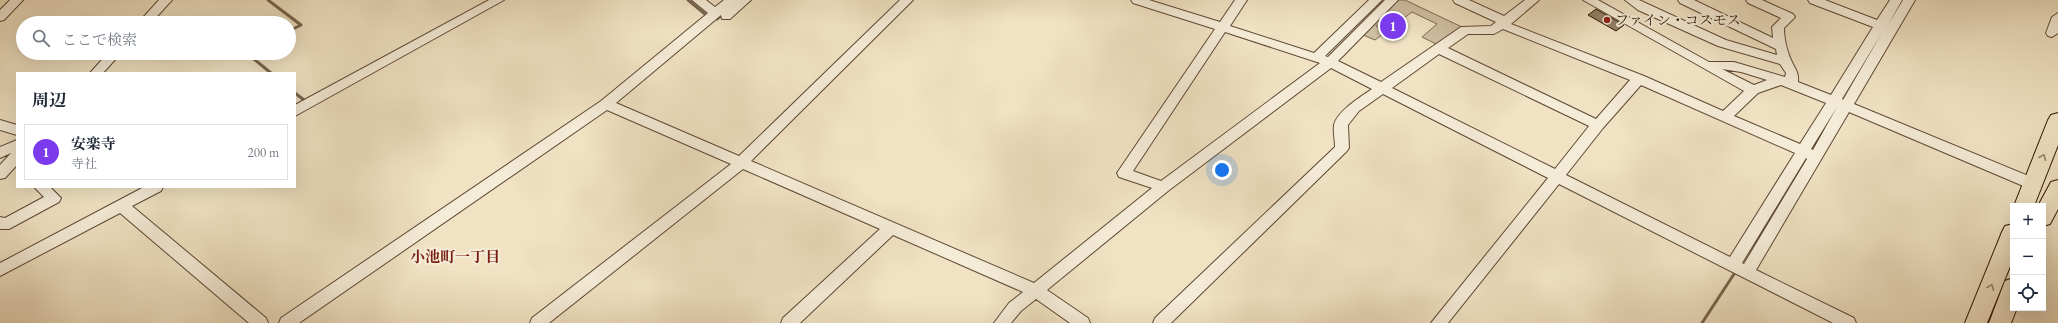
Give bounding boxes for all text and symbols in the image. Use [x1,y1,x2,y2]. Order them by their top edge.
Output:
pin: 1 [1380,11,1406,41]
place label: ファイン・コスモス [1615,11,1741,29]
marker: ファイン・コスモス [1602,15,1612,25]
search box [16,16,296,60]
icon: search [30,27,52,49]
text: ここで検索 [62,30,137,49]
text: 周辺 [32,89,66,111]
text: 安楽寺 [71,134,116,153]
text: 1 [43,144,49,161]
text: 200 m [248,144,279,161]
one-way arrow [2039,153,2047,160]
text: 寺社 [71,155,97,172]
your location [1212,160,1232,180]
map controls [2010,203,2046,311]
button: + [2010,203,2046,239]
button: − [2010,239,2046,275]
district label: 小池町一丁目 [410,247,500,266]
button: locate [2010,275,2046,311]
one-way arrow [1986,283,1994,290]

